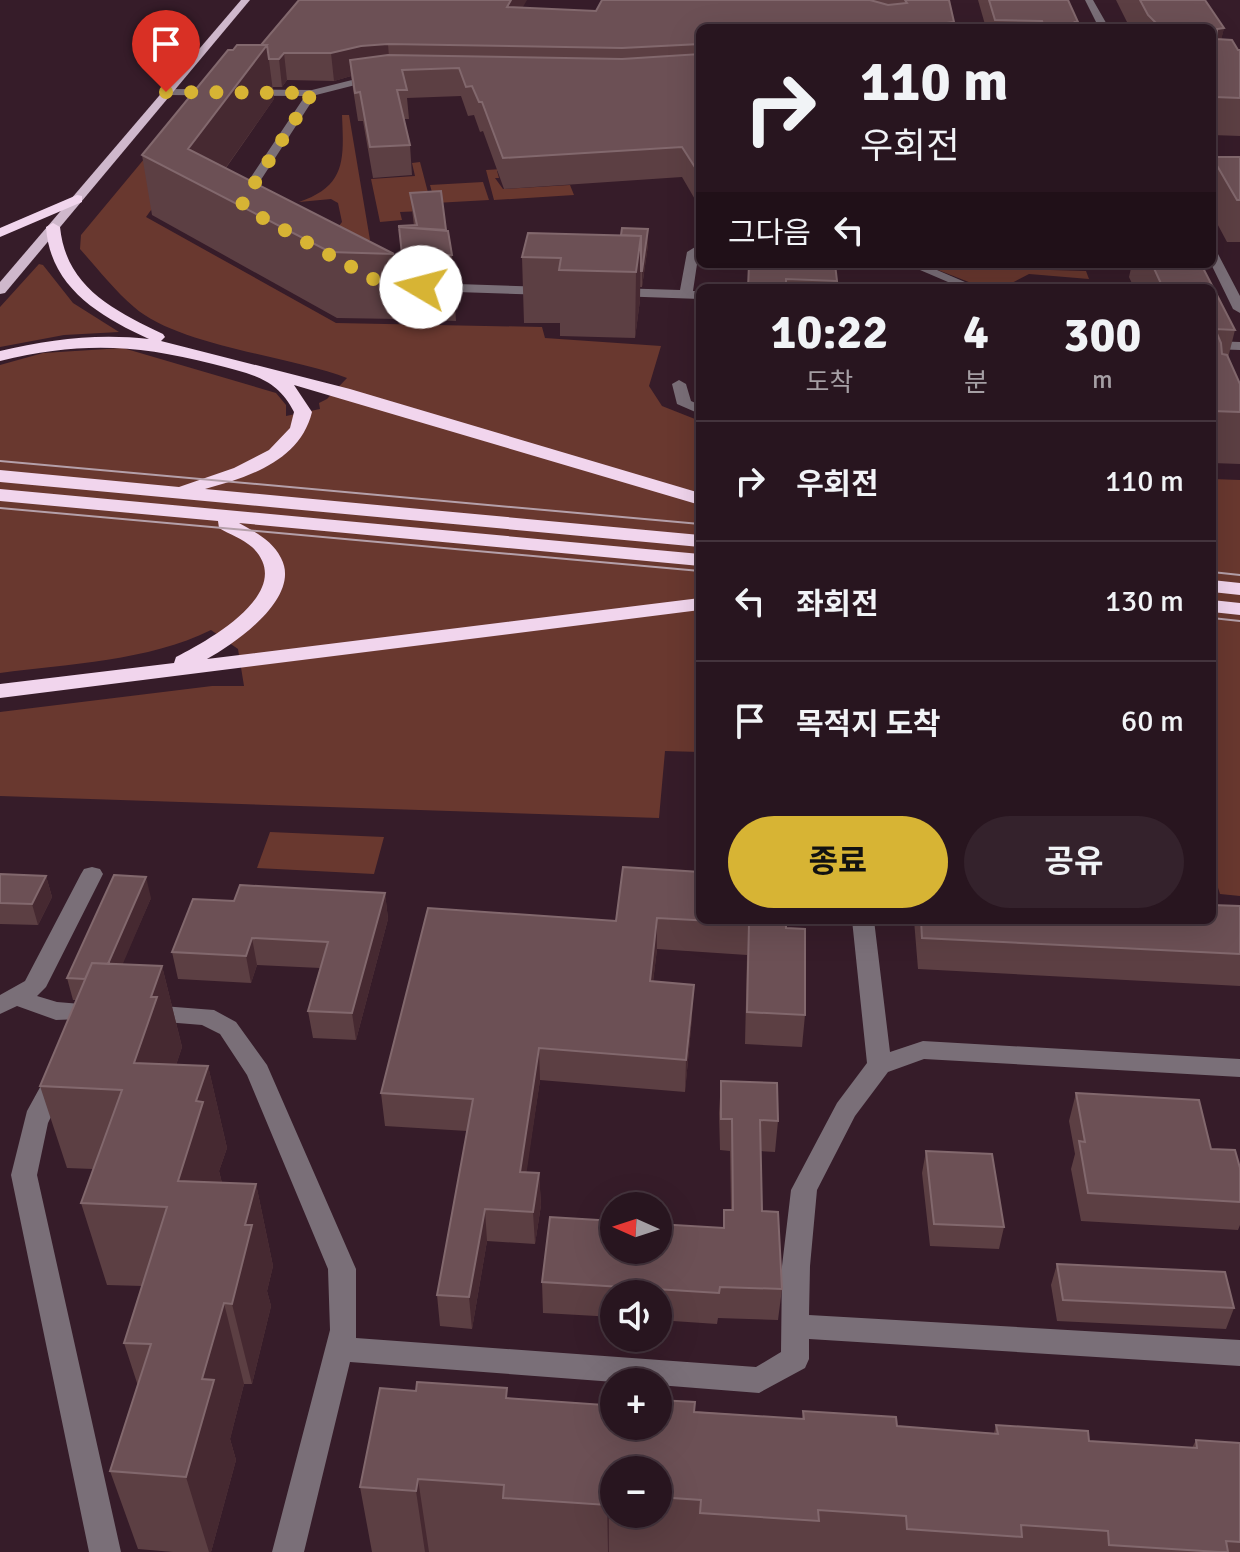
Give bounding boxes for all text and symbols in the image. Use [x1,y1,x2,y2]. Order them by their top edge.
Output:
pin [132,10,200,92]
icon: arrive [144,22,188,66]
text: 110 m [860,47,1008,116]
icon: right [728,56,832,160]
text: 우회전 [860,124,959,169]
icon: left [827,208,871,252]
text: 그다음 [728,215,811,252]
position arrow [379,245,463,329]
text: 10:22 [771,303,888,362]
text: 4 [963,303,989,362]
text: 300 [1064,306,1141,365]
text: m [1092,364,1113,396]
text: 도착 [806,367,853,399]
text: 분 [964,367,988,399]
icon: right [728,459,772,503]
text: 110 m [1105,463,1184,500]
text: 우회전 [796,466,879,503]
icon: left [728,579,772,623]
text: 130 m [1105,583,1184,620]
text: 좌회전 [796,586,879,623]
icon: arrive [728,699,772,743]
text: 60 m [1121,703,1184,740]
text: 목적지 도착 [796,706,941,743]
button: 종료 [728,816,948,908]
button: 공유 [964,816,1184,908]
north arrow [600,1192,672,1264]
map controls [600,1192,672,1528]
button: sound [600,1280,672,1352]
button: + [600,1368,672,1440]
button: − [600,1456,672,1528]

